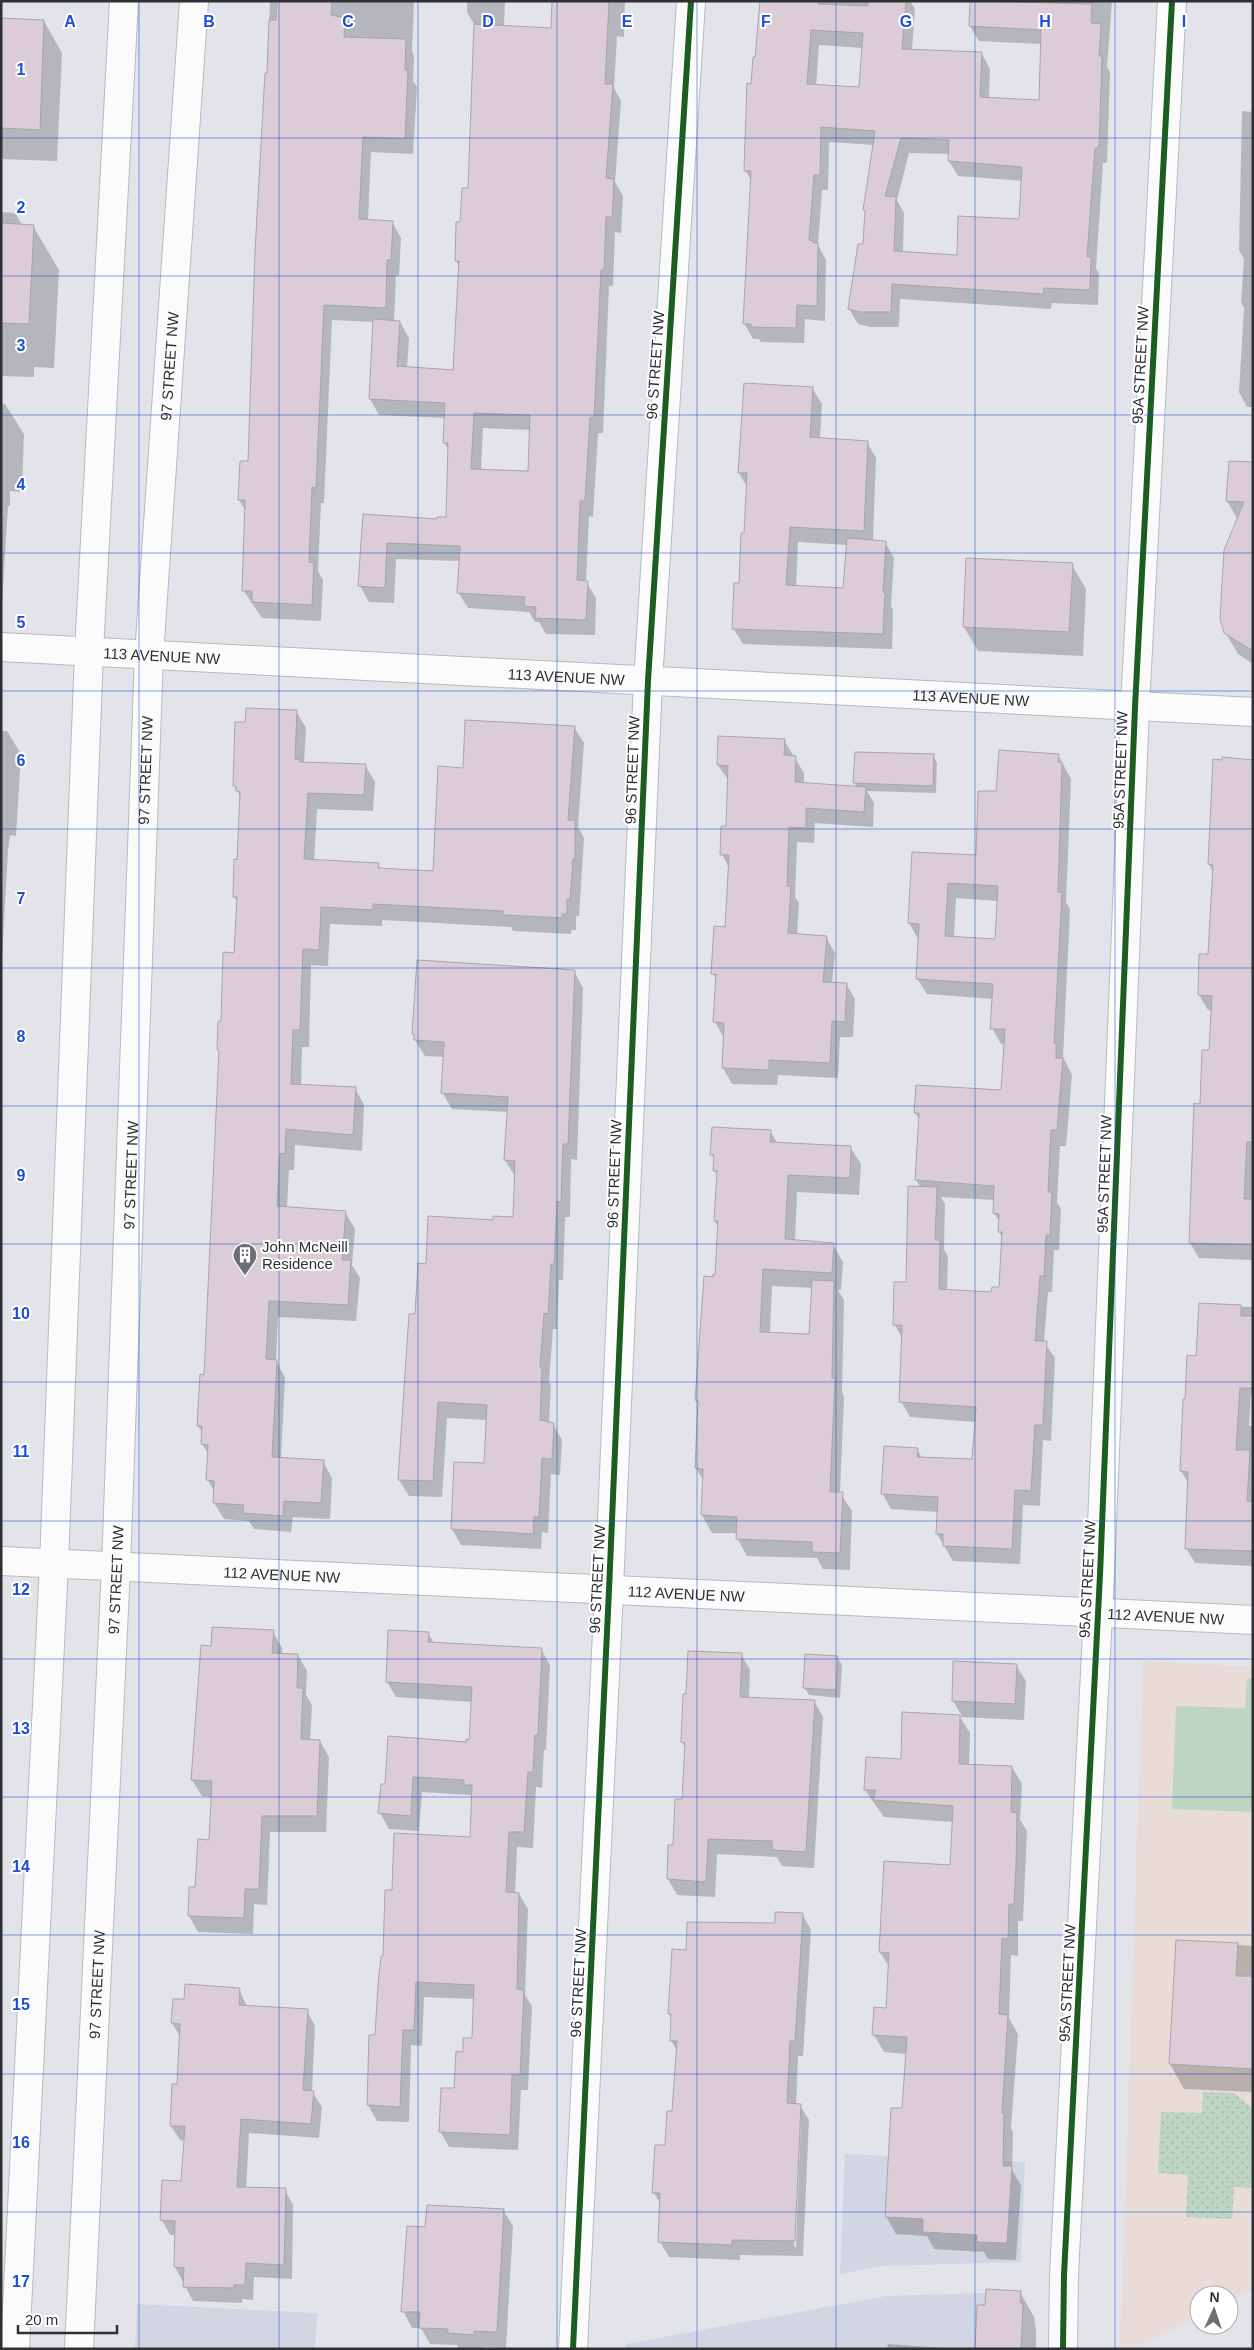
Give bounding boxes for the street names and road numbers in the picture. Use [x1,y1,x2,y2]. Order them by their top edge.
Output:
street label: 95A STREET NW [1128,305,1152,424]
street label: 96 STREET NW [643,309,667,420]
street label: 97 STREET NW [157,310,181,421]
street label: 113 AVENUE NW [103,644,222,667]
street label: 113 AVENUE NW [507,665,626,688]
street label: 113 AVENUE NW [912,686,1030,709]
street label: 95A STREET NW [1109,710,1131,829]
street label: 96 STREET NW [622,714,642,825]
street label: 97 STREET NW [134,715,155,825]
street label: 95A STREET NW [1093,1114,1115,1233]
street label: 96 STREET NW [604,1118,624,1229]
street label: 97 STREET NW [120,1120,141,1230]
street label: 95A STREET NW [1075,1519,1099,1638]
street label: 96 STREET NW [586,1523,608,1634]
street label: 97 STREET NW [104,1524,126,1635]
street label: 112 AVENUE NW [223,1563,341,1586]
street label: 112 AVENUE NW [627,1582,746,1605]
street label: 112 AVENUE NW [1107,1605,1225,1627]
street label: 95A STREET NW [1055,1923,1079,2042]
street label: 96 STREET NW [567,1927,589,2038]
street label: 97 STREET NW [85,1929,107,2039]

